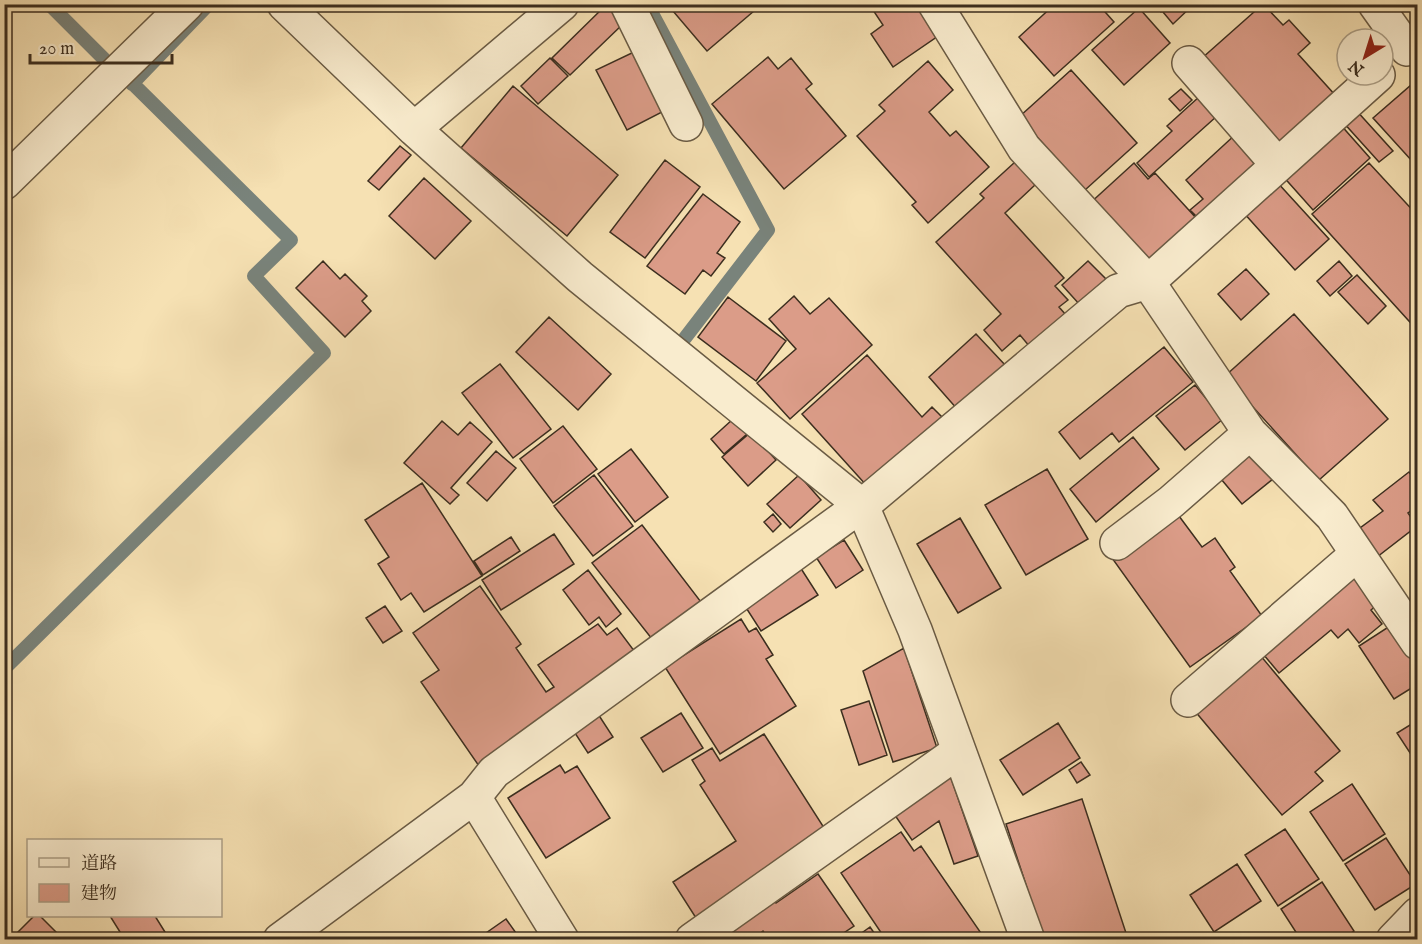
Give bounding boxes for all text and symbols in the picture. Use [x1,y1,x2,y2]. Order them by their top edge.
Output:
scale bar [30,27,172,65]
north arrow [1335,27,1395,87]
text: 20 m [39,38,74,61]
text: N [1345,55,1369,80]
legend [27,839,222,917]
text: 道路 [81,853,117,876]
text: 建物 [81,883,117,906]

